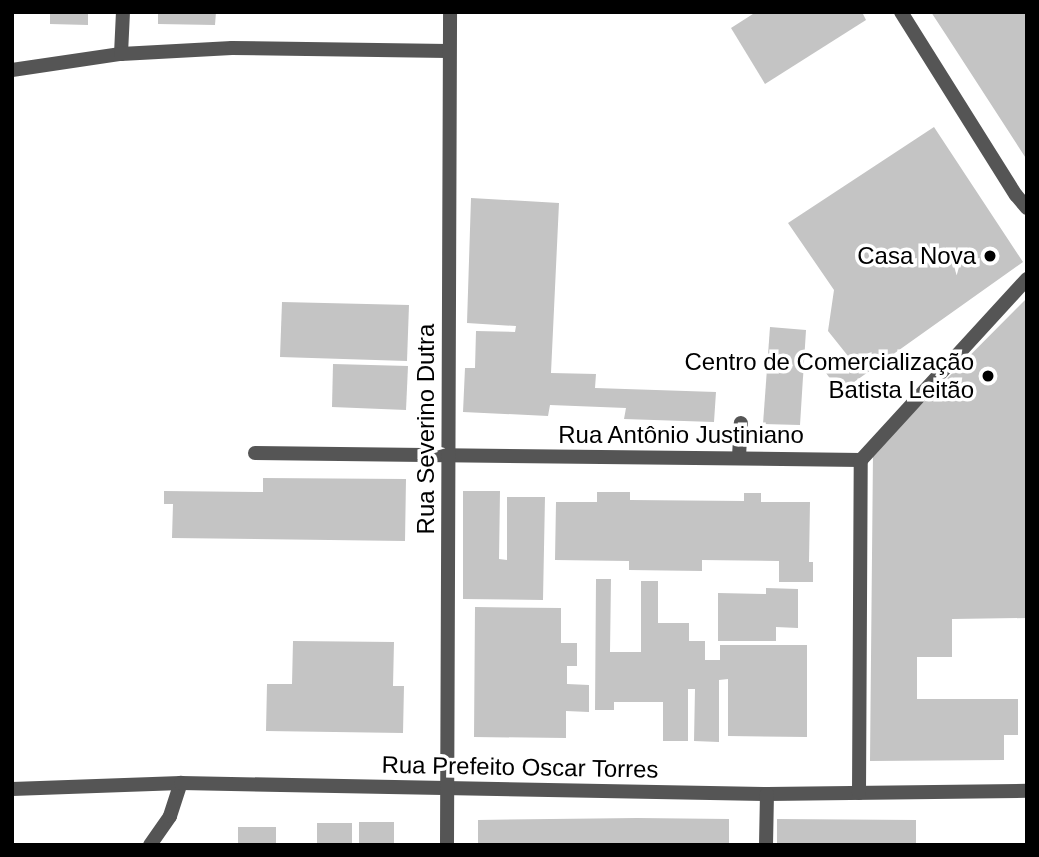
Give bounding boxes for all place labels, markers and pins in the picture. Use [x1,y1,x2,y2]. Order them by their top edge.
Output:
place label: Casa Nova [857,242,976,270]
marker: Casa Nova [982,248,998,264]
place label: Centro de Comercialização Batista Leitão [685,348,974,404]
marker: Centro de Comercialização Batista Leitão [980,368,996,384]

